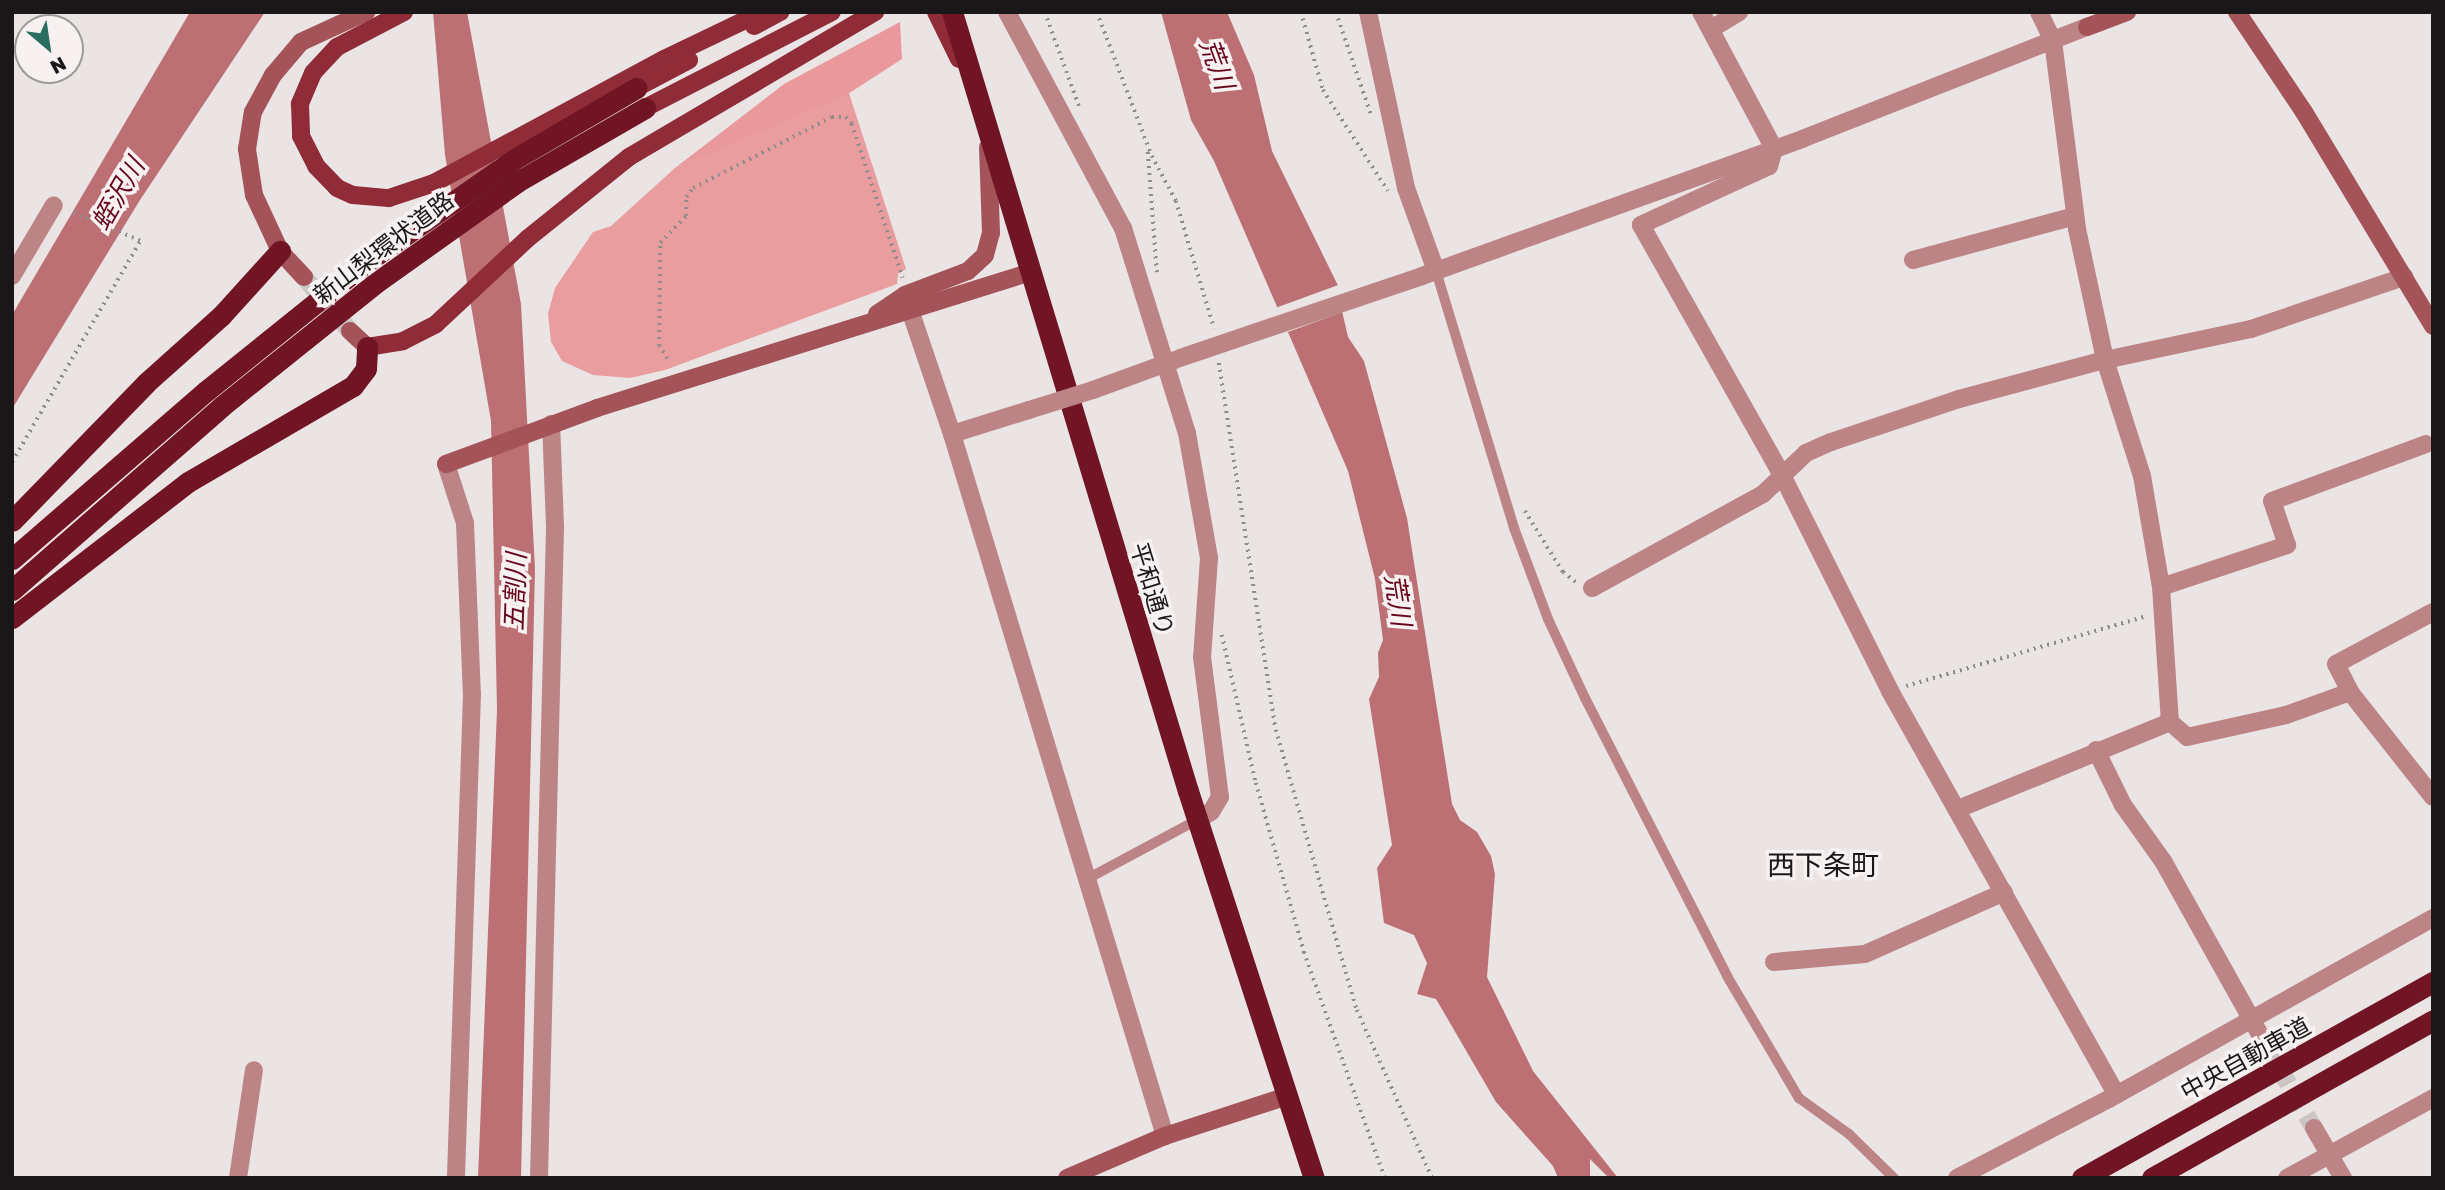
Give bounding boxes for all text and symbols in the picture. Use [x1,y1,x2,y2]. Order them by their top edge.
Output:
north arrow [14,14,84,84]
water label: 荒川 [1193,34,1241,94]
text: N [47,52,70,80]
water label: 蛭沢川 [85,152,151,236]
street label: 新山梨環状道路 [307,185,459,309]
street label: 平和通り [1125,539,1181,639]
water label: 五割川 [498,552,532,632]
water label: 荒川 [1379,572,1417,628]
district label: 西下条町 [1767,848,1879,882]
street label: 中央自動車道 [2175,1010,2315,1106]

